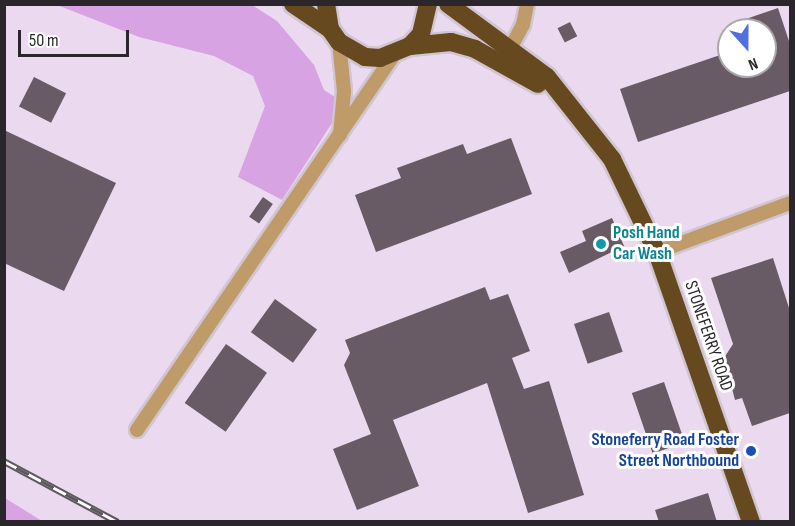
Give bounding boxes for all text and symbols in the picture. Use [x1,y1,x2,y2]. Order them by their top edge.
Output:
scale bar [21,18,132,56]
north arrow [717,18,777,78]
text: 50 m [29,30,59,51]
text: N [746,53,760,74]
place label: Posh Hand Car Wash [613,223,680,266]
marker: Posh Hand Car Wash [594,237,608,251]
street label: STONEFERRY ROAD [679,278,737,394]
place label: Stoneferry Road Foster Street Northbound [591,430,739,472]
marker: Stoneferry Road Foster Street Northbound [744,444,758,458]

